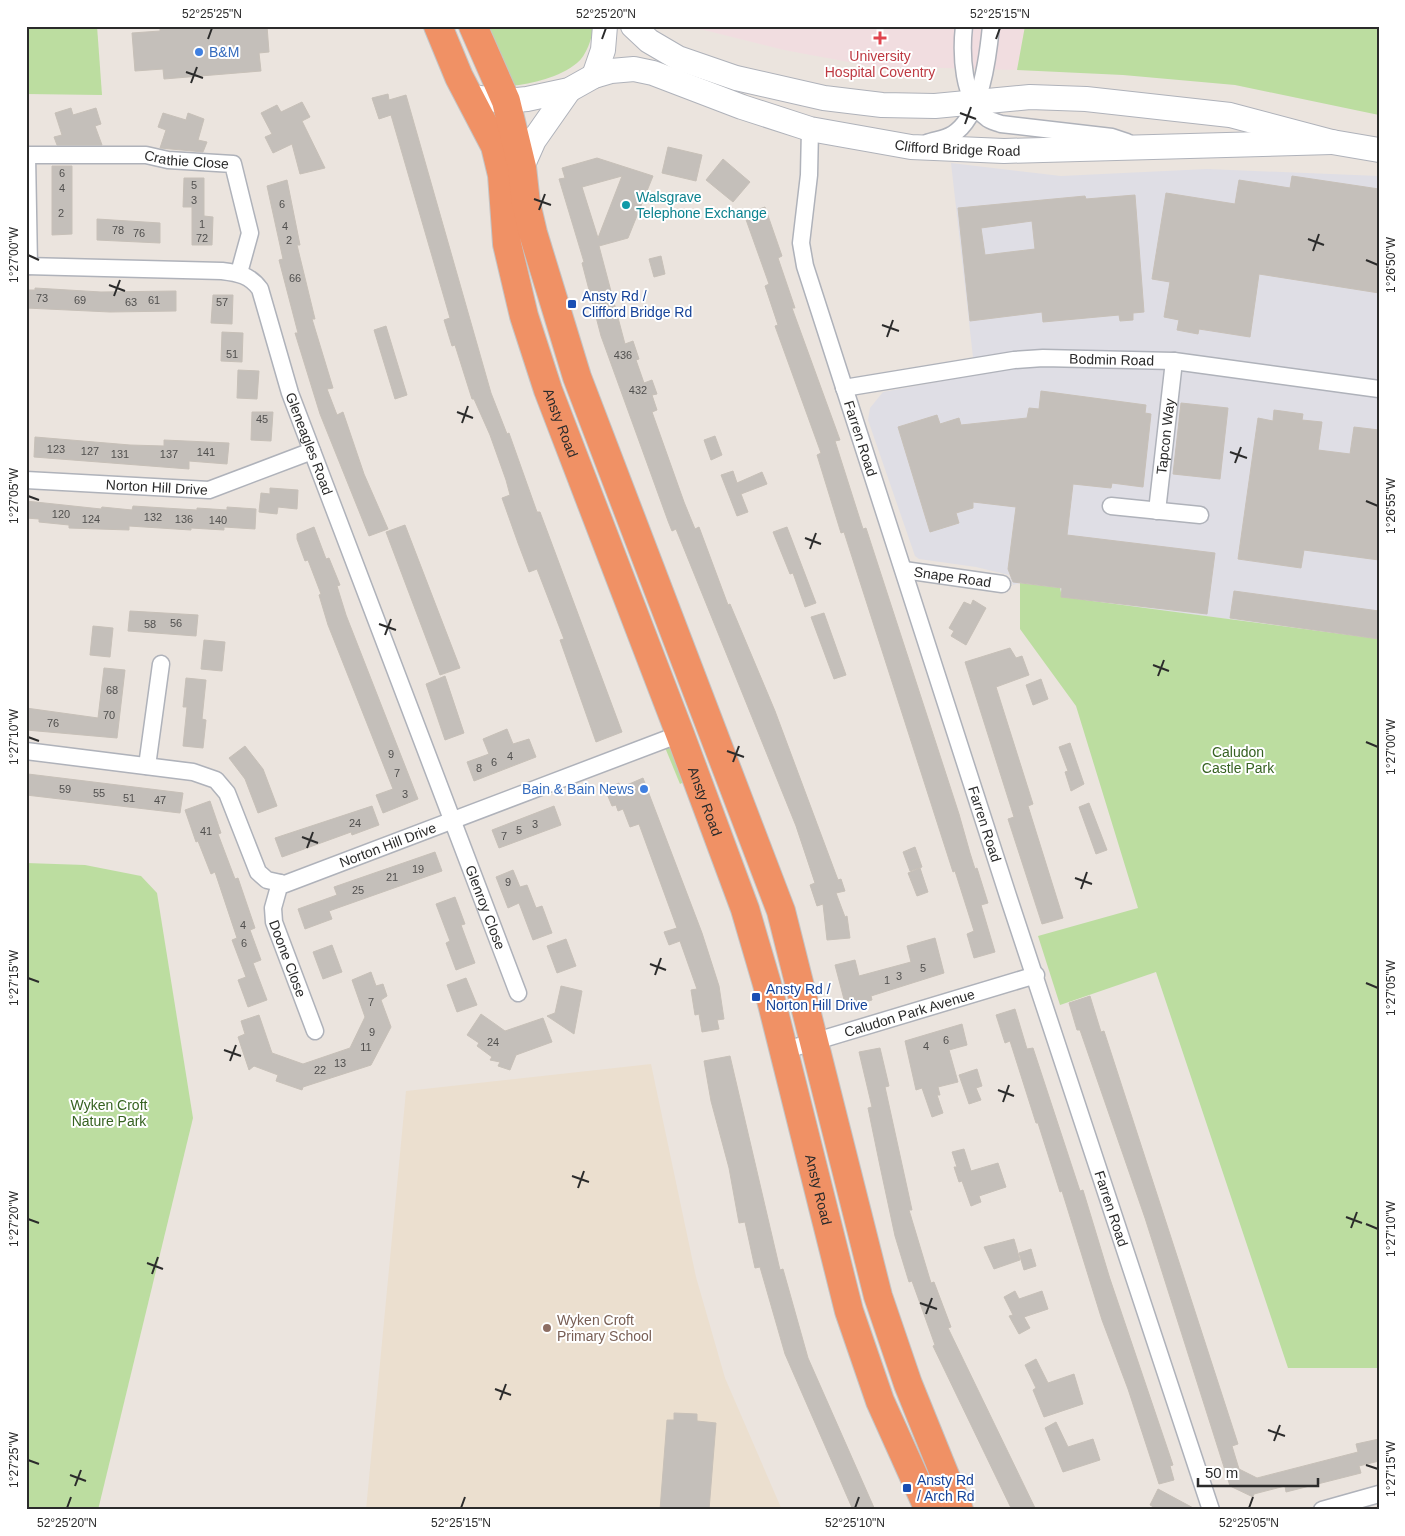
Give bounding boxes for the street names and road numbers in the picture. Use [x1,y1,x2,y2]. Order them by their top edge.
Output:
street label: Clifford Bridge Road [893,136,1021,159]
street label: Crathie Close [143,147,229,172]
street label: Bodmin Road [1069,351,1154,369]
street label: Ansty Road [540,386,581,460]
street label: Gleneagles Road [283,390,336,497]
street label: Tapcon Way [1153,398,1178,475]
street label: Farren Road [841,399,880,478]
street label: Norton Hill Drive [105,476,208,498]
street label: Snape Road [913,563,992,590]
street label: Ansty Road [685,765,725,838]
street label: Farren Road [965,784,1004,864]
street label: Norton Hill Drive [337,819,439,871]
street label: Glenroy Close [462,863,509,952]
street label: Doone Close [266,918,310,999]
street label: Caludon Park Avenue [842,986,977,1040]
street label: Ansty Road [802,1152,835,1227]
street label: Farren Road [1091,1169,1131,1249]

